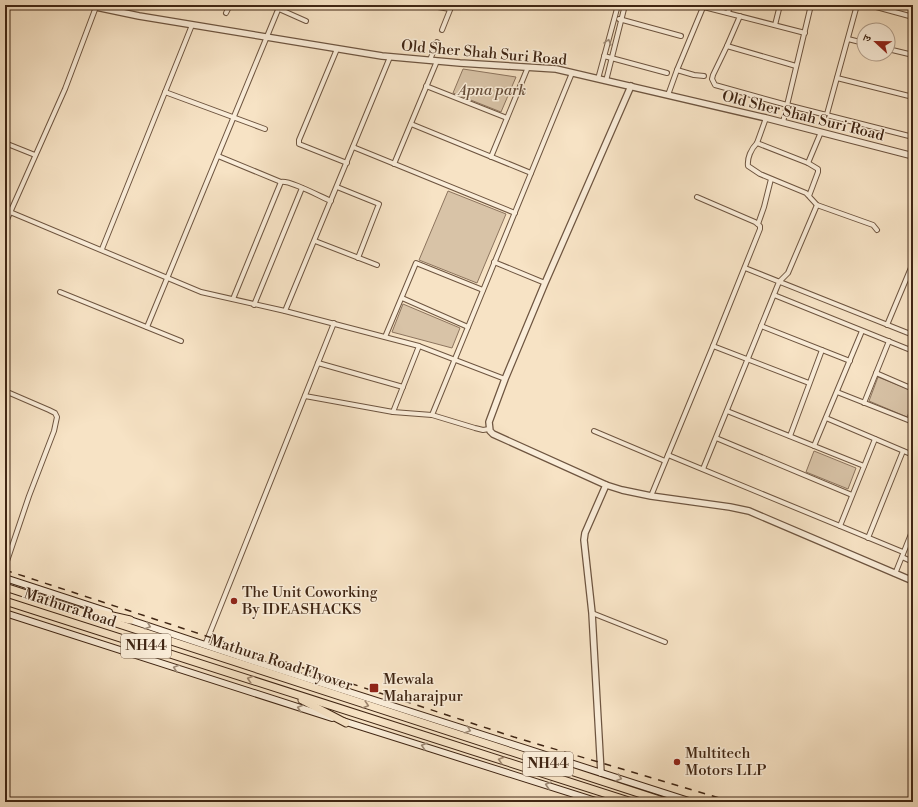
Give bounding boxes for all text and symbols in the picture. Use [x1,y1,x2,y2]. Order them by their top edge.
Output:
north arrow [856,22,896,62]
text: उ [860,32,876,45]
street label: Old Sher Shah Suri Road [400,36,568,70]
one-way arrow [603,39,612,46]
park label: Apna park [456,81,526,100]
street label: Old Sher Shah Suri Road [720,87,886,145]
place label: The Unit Coworking By IDEASHACKS [241,583,378,619]
street label: Mathura Road [22,584,119,632]
marker: The Unit Coworking By IDEASHACKS [229,596,239,606]
one-way arrow [145,621,152,630]
street label: Mathura Road Flyover [207,631,356,695]
road number: NH44 [121,634,171,658]
one-way arrow [173,664,180,673]
place label: Mewala Maharajpur [383,670,463,706]
one-way arrow [247,676,254,684]
marker: Mewala Maharajpur [368,682,380,694]
one-way arrow [362,700,369,709]
one-way arrow [297,704,304,713]
one-way arrow [464,726,471,734]
one-way arrow [421,742,428,751]
place label: Multitech Motors LLP [685,744,766,780]
road number: NH44 [523,752,573,776]
one-way arrow [498,757,505,765]
marker: Multitech Motors LLP [672,757,682,767]
one-way arrow [615,774,622,782]
one-way arrow [545,782,552,790]

